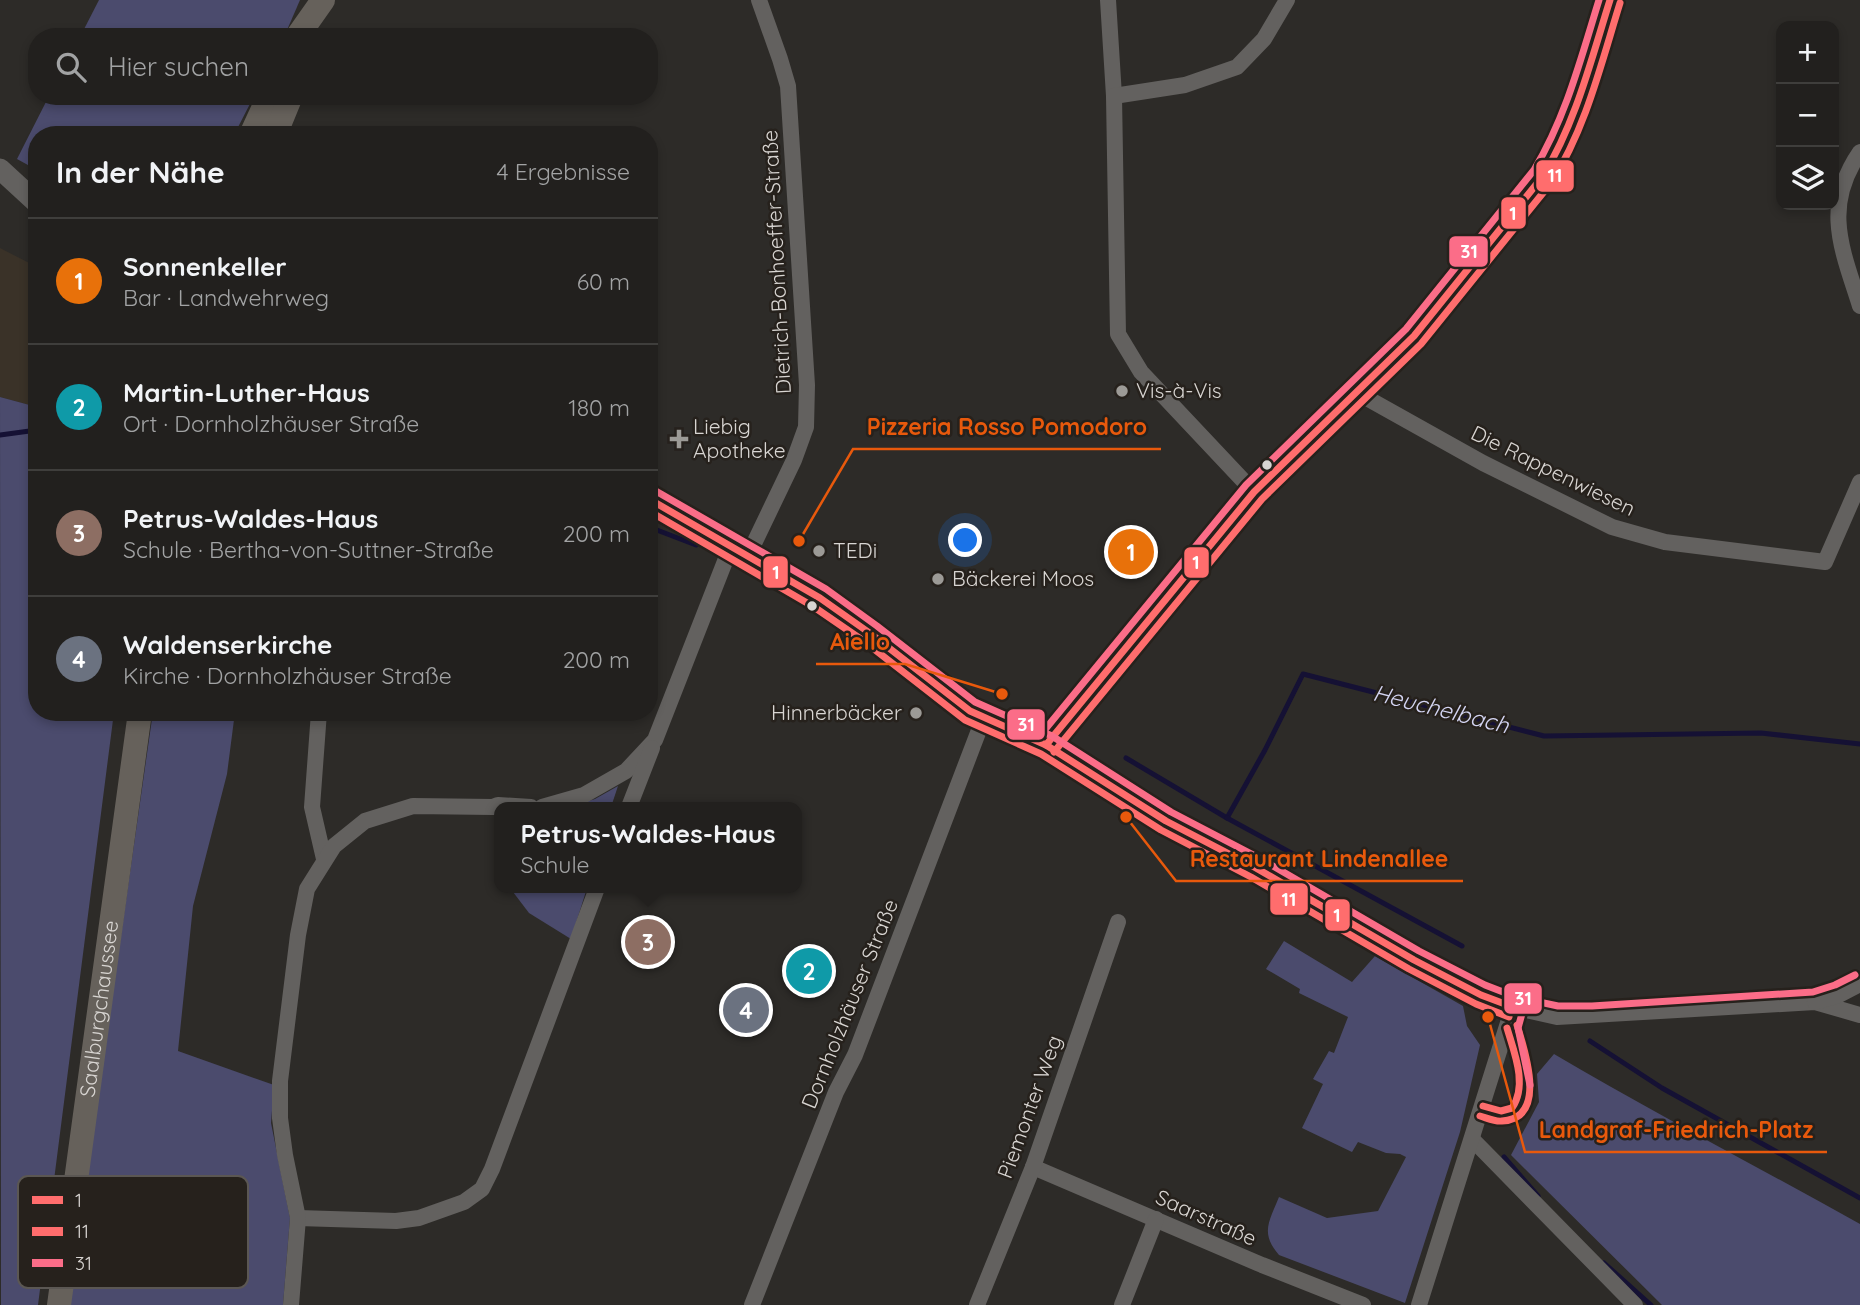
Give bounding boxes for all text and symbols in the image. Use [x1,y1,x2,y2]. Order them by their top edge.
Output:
map controls [1776,21,1839,210]
button: + [1776,21,1839,84]
search box [28,28,658,105]
icon: search [52,48,90,86]
text: Hier suchen [108,50,249,83]
button: − [1776,84,1839,147]
street label: Dietrich-Bonhoeffer-Straße [756,129,796,395]
button: layers [1776,147,1839,210]
text: In der Nähe [56,153,225,191]
text: 4 Ergebnisse [496,157,630,186]
line badge: 11 [1535,159,1575,193]
text: 11 [1548,163,1562,187]
line badge: 1 [1500,196,1527,230]
text: 1 [1509,201,1517,225]
line badge: 31 [1448,235,1489,268]
text: 31 [1460,239,1478,263]
text: Sonnenkeller [123,250,287,283]
text: 1 [75,267,83,296]
text: 60 m [577,267,630,296]
text: Bar · Landwehrweg [123,283,329,312]
text: Martin-Luther-Haus [123,376,370,409]
place label: Vis-à-Vis [1136,377,1222,403]
marker: Vis-à-Vis [1114,383,1130,399]
text: 2 [72,393,86,422]
text: 180 m [568,393,630,422]
callout: Pizzeria Rosso Pomodoro [853,405,1161,449]
text: Ort · Dornholzhäuser Straße [123,409,419,438]
text: Pizzeria Rosso Pomodoro [867,412,1147,441]
place label: Liebig Apotheke [693,413,786,463]
street label: Die Rappenwiesen [1467,419,1640,521]
marker: Liebig Apotheke [671,431,687,447]
unlabelled marker [1260,458,1274,472]
text: Petrus-Waldes-Haus [123,502,378,535]
text: 3 [73,519,85,548]
text: 200 m [563,519,630,548]
your location [948,523,982,557]
pin: 1 [1108,526,1154,578]
text: Schule · Bertha-von-Suttner-Straße [123,535,494,564]
place label: TEDi [833,537,877,563]
marker: TEDi [811,543,827,559]
line badge: 1 [1183,546,1210,579]
text: 1 [1192,550,1200,574]
line badge: 1 [762,555,789,589]
text: 1 [772,560,780,584]
place label: Bäckerei Moos [952,565,1094,591]
marker: Bäckerei Moos [930,571,946,587]
unlabelled marker [805,599,819,613]
callout: Aiello [816,620,905,664]
text: Aiello [830,627,890,656]
text: Waldenserkirche [123,628,332,661]
text: 4 [72,645,86,674]
text: 200 m [563,645,630,674]
text: Kirche · Dornholzhäuser Straße [123,661,452,690]
water label: Heuchelbach [1370,678,1513,740]
place label: Hinnerbäcker [771,699,902,725]
marker: Hinnerbäcker [908,705,924,721]
line badge: 31 [1006,708,1046,741]
text: 31 [1017,712,1035,736]
popup [494,802,802,893]
text: Petrus-Waldes-Haus [520,817,776,850]
callout: Restaurant Lindenallee [1176,837,1463,881]
text: Restaurant Lindenallee [1190,844,1448,873]
text: Schule [520,850,589,879]
line badge: 11 [1269,882,1309,916]
text: 11 [1282,887,1296,911]
street label: Dornholzhäuser Straße [795,895,903,1112]
line badge: 1 [1324,898,1351,932]
text: 1 [1333,903,1341,927]
pin: 3 [625,916,671,968]
street label: Saalburgchaussee [74,919,123,1099]
pin: 2 [786,945,832,997]
line badge: 31 [1503,982,1543,1015]
pin: 4 [723,984,769,1036]
text: 31 [1514,986,1532,1010]
street label: Piemonter Weg [991,1032,1067,1182]
callout: Landgraf-Friedrich-Platz [1525,1108,1827,1152]
text: Landgraf-Friedrich-Platz [1539,1115,1813,1144]
legend [18,1176,248,1288]
street label: Saarstraße [1152,1183,1261,1251]
text: 1 [75,1188,82,1212]
text: 11 [75,1219,89,1243]
text: 31 [75,1251,92,1275]

